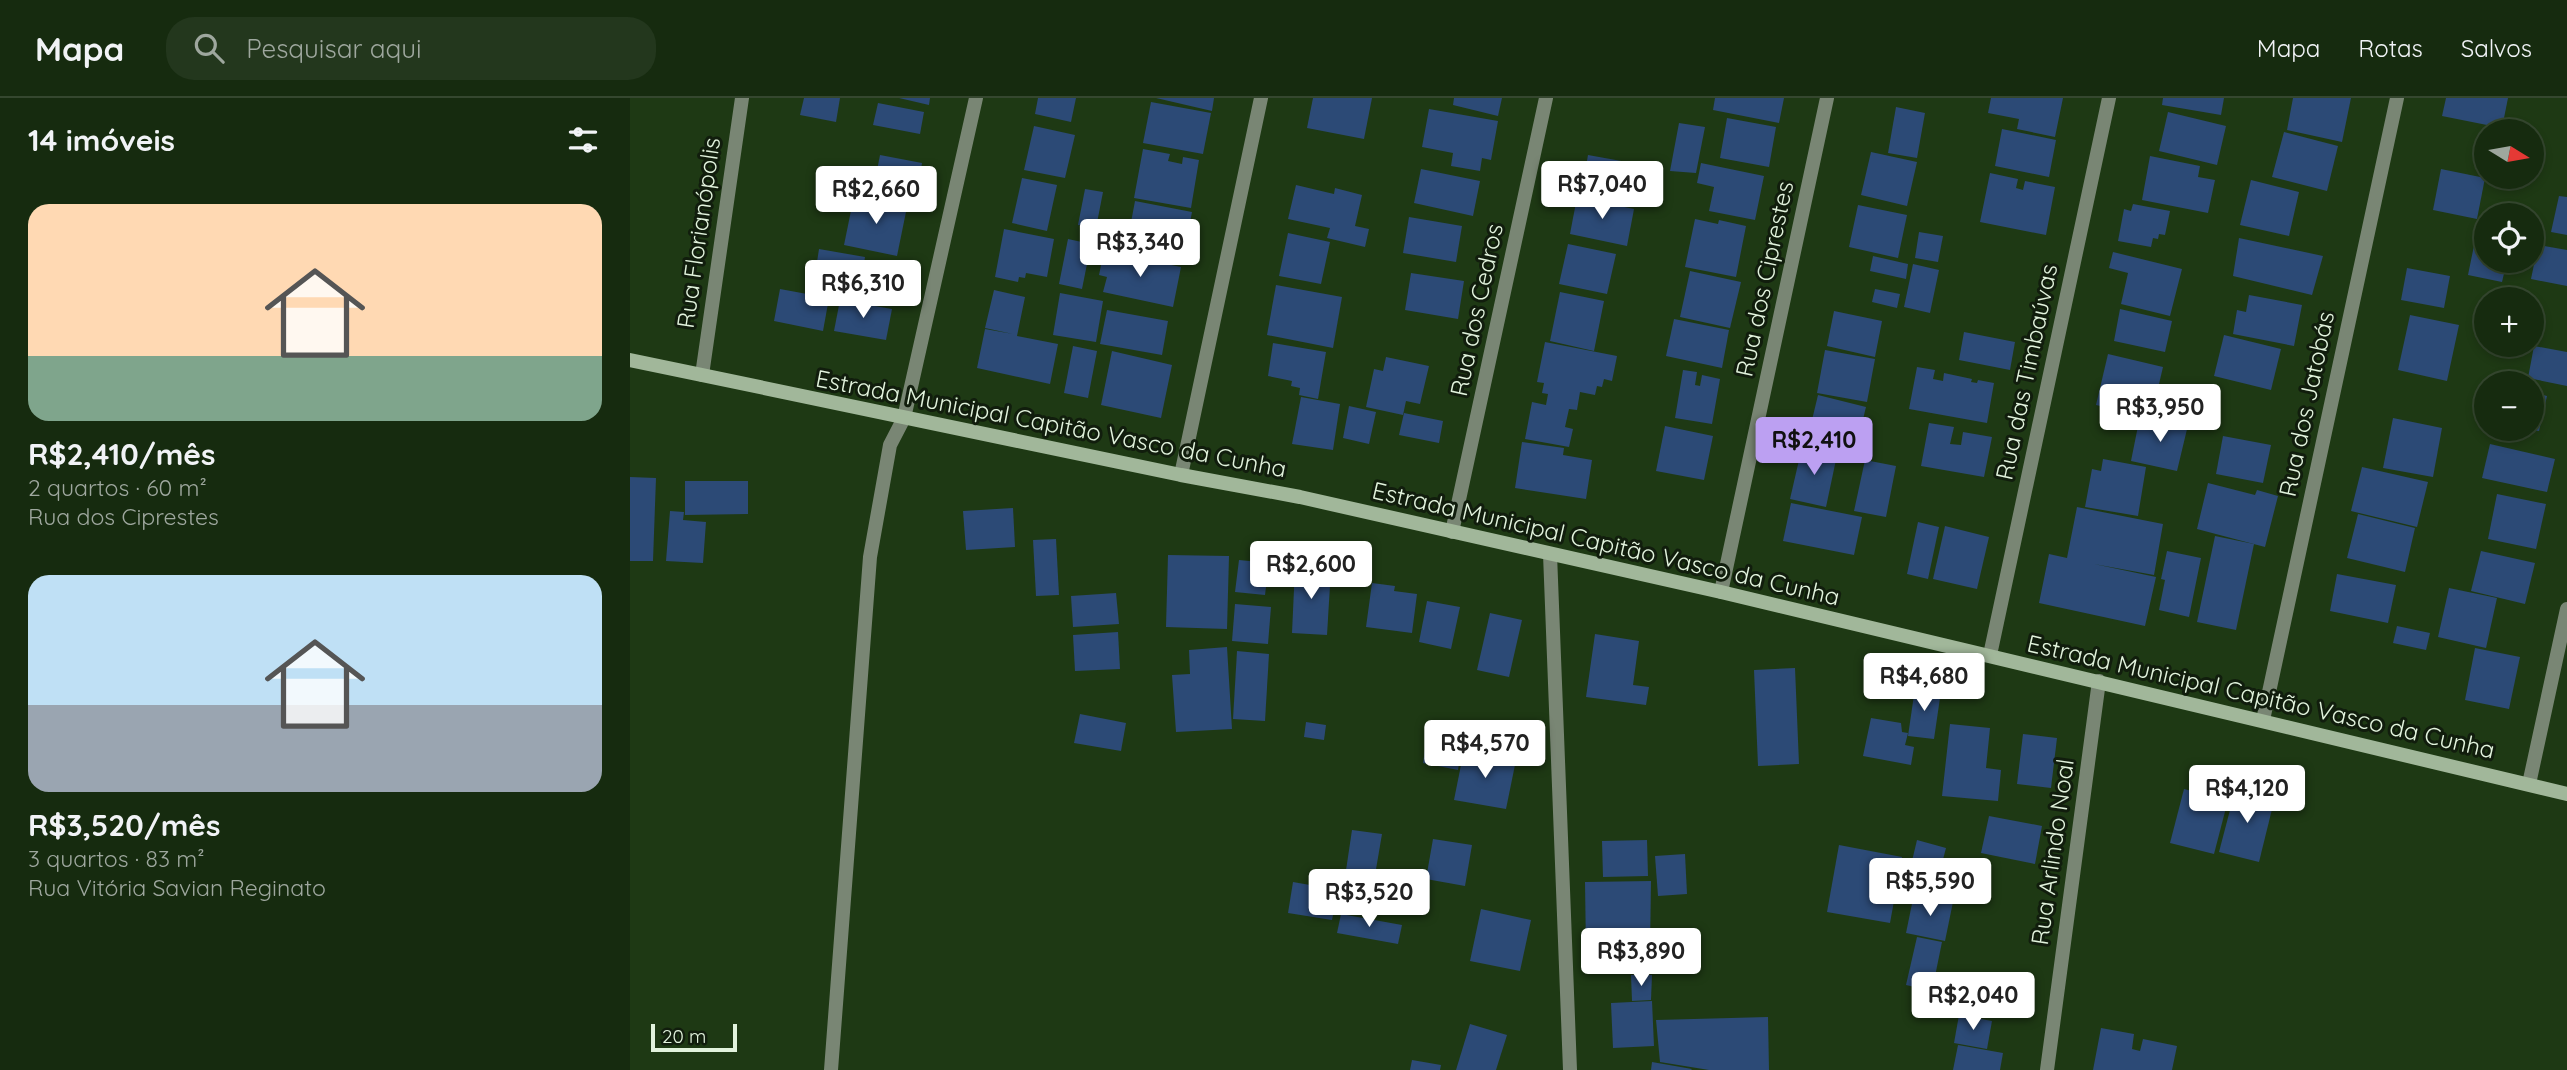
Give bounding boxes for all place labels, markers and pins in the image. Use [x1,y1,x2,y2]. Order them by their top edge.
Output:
pin: R$7,040 [1537,162,1667,221]
pin: R$2,660 [811,166,941,226]
pin: R$3,340 [1075,220,1205,279]
pin: R$6,310 [798,260,928,320]
pin: R$3,950 [2095,384,2225,444]
pin: R$2,410 [1749,418,1879,477]
pin: R$2,600 [1246,542,1376,601]
pin: R$4,680 [1859,654,1989,713]
pin: R$4,570 [1420,720,1550,780]
pin: R$4,120 [2182,766,2312,825]
pin: R$5,590 [1865,858,1995,918]
pin: R$3,520 [1304,870,1434,929]
pin: R$3,890 [1576,928,1706,988]
pin: R$2,040 [1908,972,2038,1032]

